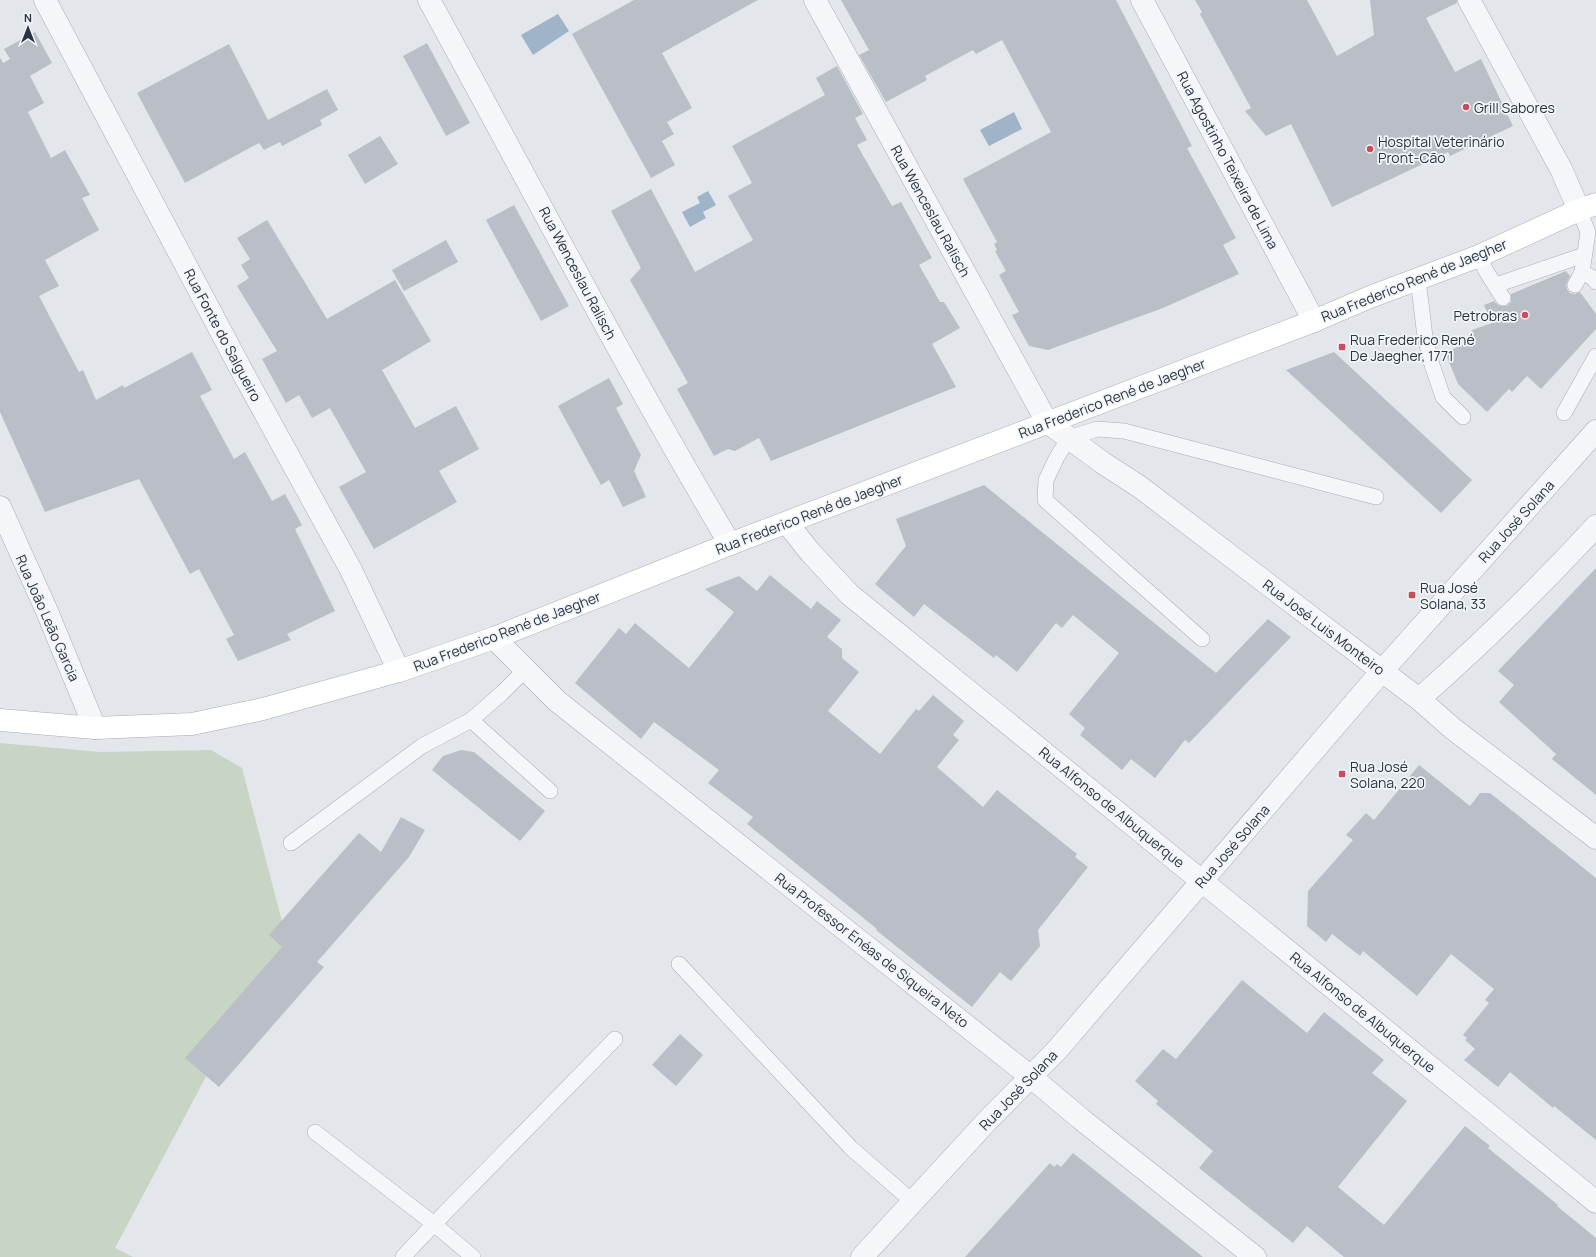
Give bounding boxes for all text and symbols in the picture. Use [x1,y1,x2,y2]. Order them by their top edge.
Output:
north arrow [8,8,48,48]
text: N [24,10,32,25]
street label: Rua Agostinho Teixeira de Lima [1173,68,1283,252]
place label: Grill Sabores [1474,98,1555,117]
marker: Grill Sabores [1461,102,1471,112]
place label: Hospital Veterinário Pront-Cão [1378,132,1504,167]
street label: Rua Wenceslau Ralisch [887,142,975,280]
marker: Hospital Veterinário Pront-Cão [1365,144,1375,154]
street label: Rua Wenceslau Ralisch [535,203,621,343]
street label: Rua Frederico René de Jaegher [1318,234,1510,326]
street label: Rua Fonte do Salgueiro [180,265,266,405]
place label: Petrobras [1453,306,1517,325]
marker: Petrobras [1520,310,1530,320]
place label: Rua Frederico René De Jaegher, 1771 [1350,330,1475,365]
marker: Rua Frederico René De Jaegher, 1771 [1337,342,1347,352]
street label: Rua Frederico René de Jaegher [1016,353,1208,443]
street label: Rua Frederico René de Jaegher [713,469,905,559]
street label: Rua José Solana [1474,476,1558,566]
street label: Rua João Leão Garcia [12,552,84,684]
street label: Rua José Luis Monteiro [1259,575,1389,679]
place label: Rua José Solana, 33 [1420,578,1486,613]
street label: Rua Frederico René de Jaegher [411,586,603,676]
marker: Rua José Solana, 33 [1407,590,1417,600]
street label: Rua Alfonso de Albuquerque [1035,742,1189,872]
place label: Rua José Solana, 220 [1350,757,1425,792]
marker: Rua José Solana, 220 [1337,769,1347,779]
street label: Rua José Solana [1190,800,1274,892]
street label: Rua Professor Enéas de Siqueira Neto [771,868,973,1032]
street label: Rua Alfonso de Albuquerque [1286,947,1440,1077]
street label: Rua José Solana [975,1046,1061,1134]

